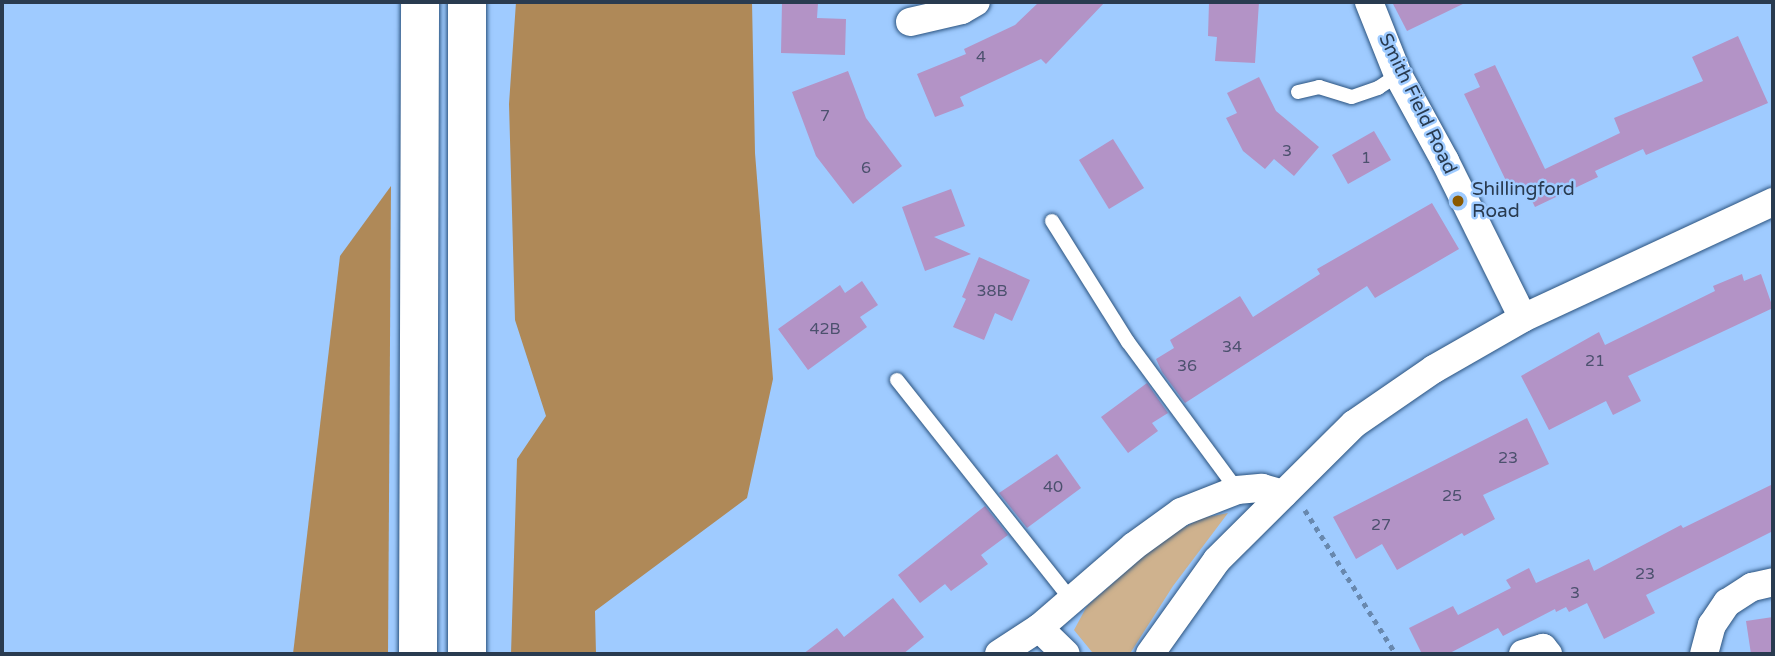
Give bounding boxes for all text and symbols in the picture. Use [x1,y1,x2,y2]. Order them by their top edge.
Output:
street label: Smith Field Road [1373,30,1461,178]
house number: 4 [976,47,986,67]
house number: 7 [820,106,830,126]
house number: 3 [1282,141,1292,161]
house number: 1 [1361,148,1371,168]
house number: 6 [861,158,871,178]
place label: Shillingford Road [1472,179,1575,223]
marker: Shillingford Road [1450,193,1466,209]
house number: 38B [976,281,1008,301]
house number: 42B [809,319,841,339]
house number: 34 [1222,337,1242,357]
house number: 21 [1585,351,1605,371]
house number: 36 [1177,356,1197,376]
house number: 23 [1498,448,1518,468]
house number: 40 [1043,477,1063,497]
house number: 25 [1442,486,1462,506]
house number: 27 [1371,515,1391,535]
house number: 23 [1635,564,1655,584]
house number: 3 [1570,583,1580,603]

